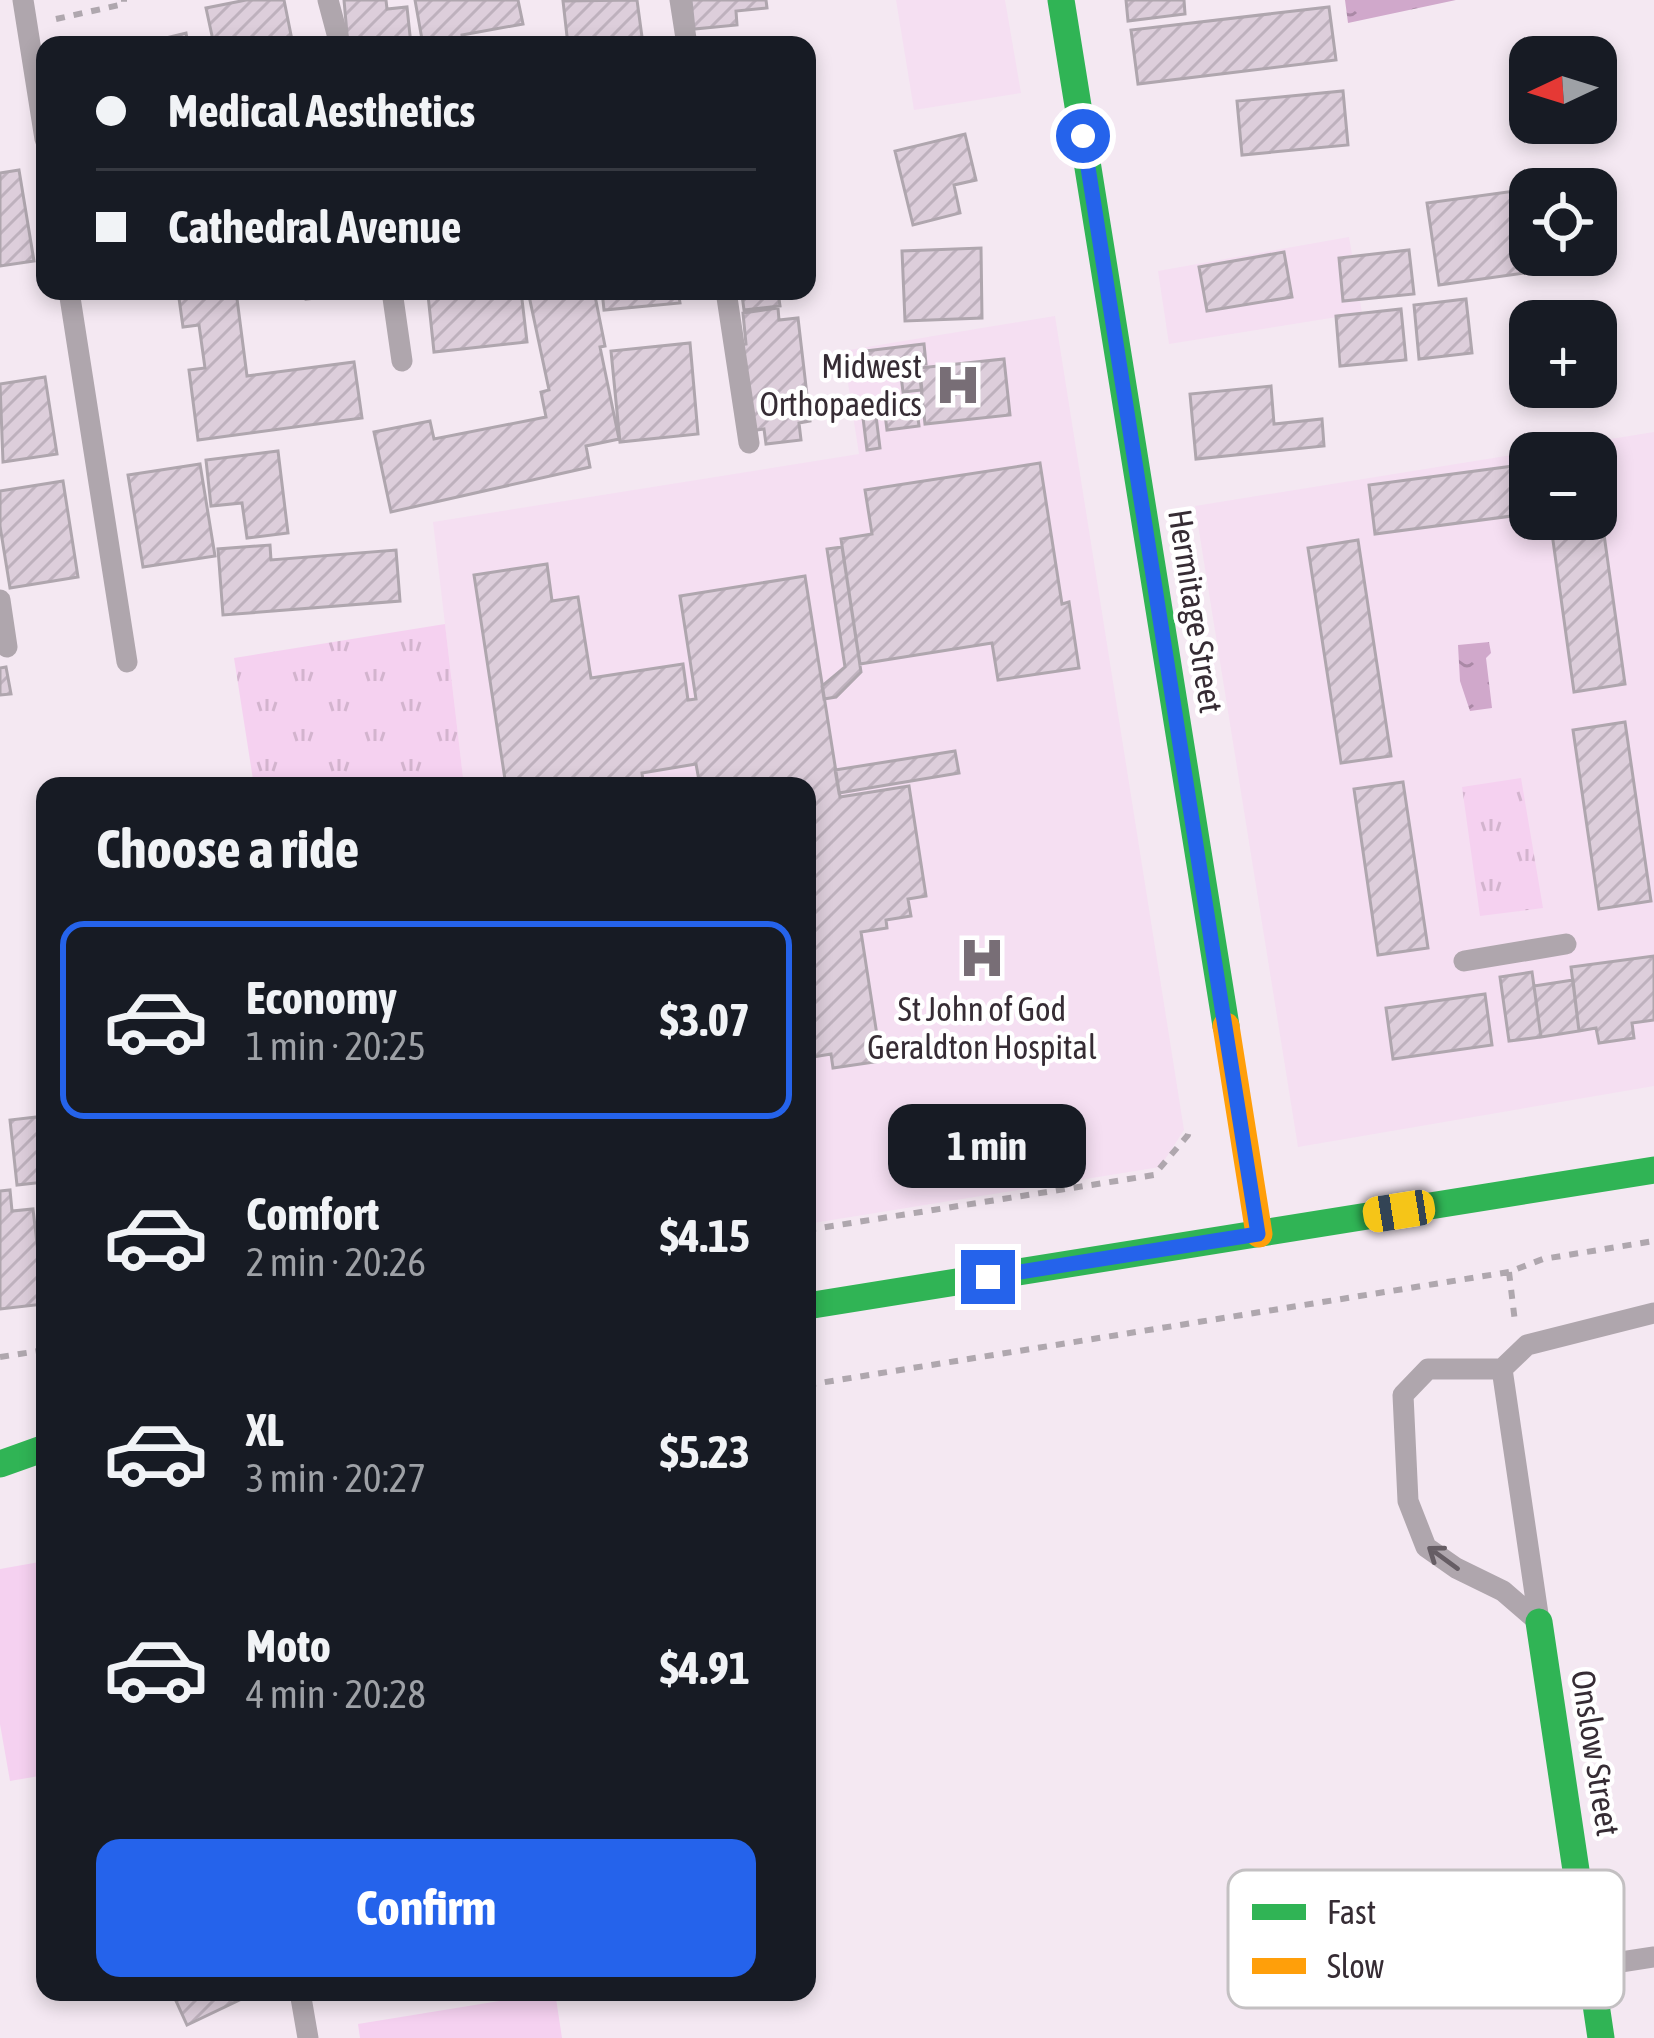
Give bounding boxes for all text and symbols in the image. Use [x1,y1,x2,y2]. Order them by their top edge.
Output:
north arrow [1509,36,1617,144]
map controls [1509,36,1617,540]
text: Medical Aesthetics [168,85,475,137]
route start [1056,109,1110,163]
button: locate [1509,168,1617,276]
text: Cathedral Avenue [168,201,461,253]
button: + [1509,300,1617,408]
place label: Midwest Orthopaedics [759,347,922,423]
hospital icon: Midwest Orthopaedics [933,360,983,410]
button: − [1509,432,1617,540]
street label: Hermitage Street [1161,507,1231,715]
text: Choose a ride [96,818,359,879]
hospital icon: St John of God Geraldton Hospital [957,933,1007,983]
icon: car [102,966,210,1074]
text: Economy [246,972,397,1024]
place label: St John of God Geraldton Hospital [867,990,1097,1066]
text: $3.07 [660,994,750,1046]
text: 1 min · 20:25 [246,1024,426,1068]
callout: 1 min [889,1103,1087,1187]
text: 1 min [947,1124,1027,1168]
icon: car [102,1182,210,1290]
text: Comfort [246,1188,379,1240]
car [1361,1188,1437,1234]
text: $4.15 [660,1210,750,1262]
text: 2 min · 20:26 [246,1240,426,1284]
route end [961,1250,1015,1304]
icon: car [102,1398,210,1506]
text: XL [246,1404,284,1456]
text: $5.23 [660,1426,750,1478]
text: 3 min · 20:27 [246,1456,426,1500]
one-way arrow [1427,1545,1460,1571]
icon: car [102,1614,210,1722]
text: Moto [246,1620,331,1672]
text: $4.91 [660,1642,750,1694]
street label: Onslow Street [1564,1667,1628,1839]
text: 4 min · 20:28 [246,1672,426,1716]
button: Confirm [96,1839,756,1977]
legend [1228,1870,1624,2008]
text: Fast [1327,1893,1376,1931]
text: Slow [1327,1947,1384,1985]

